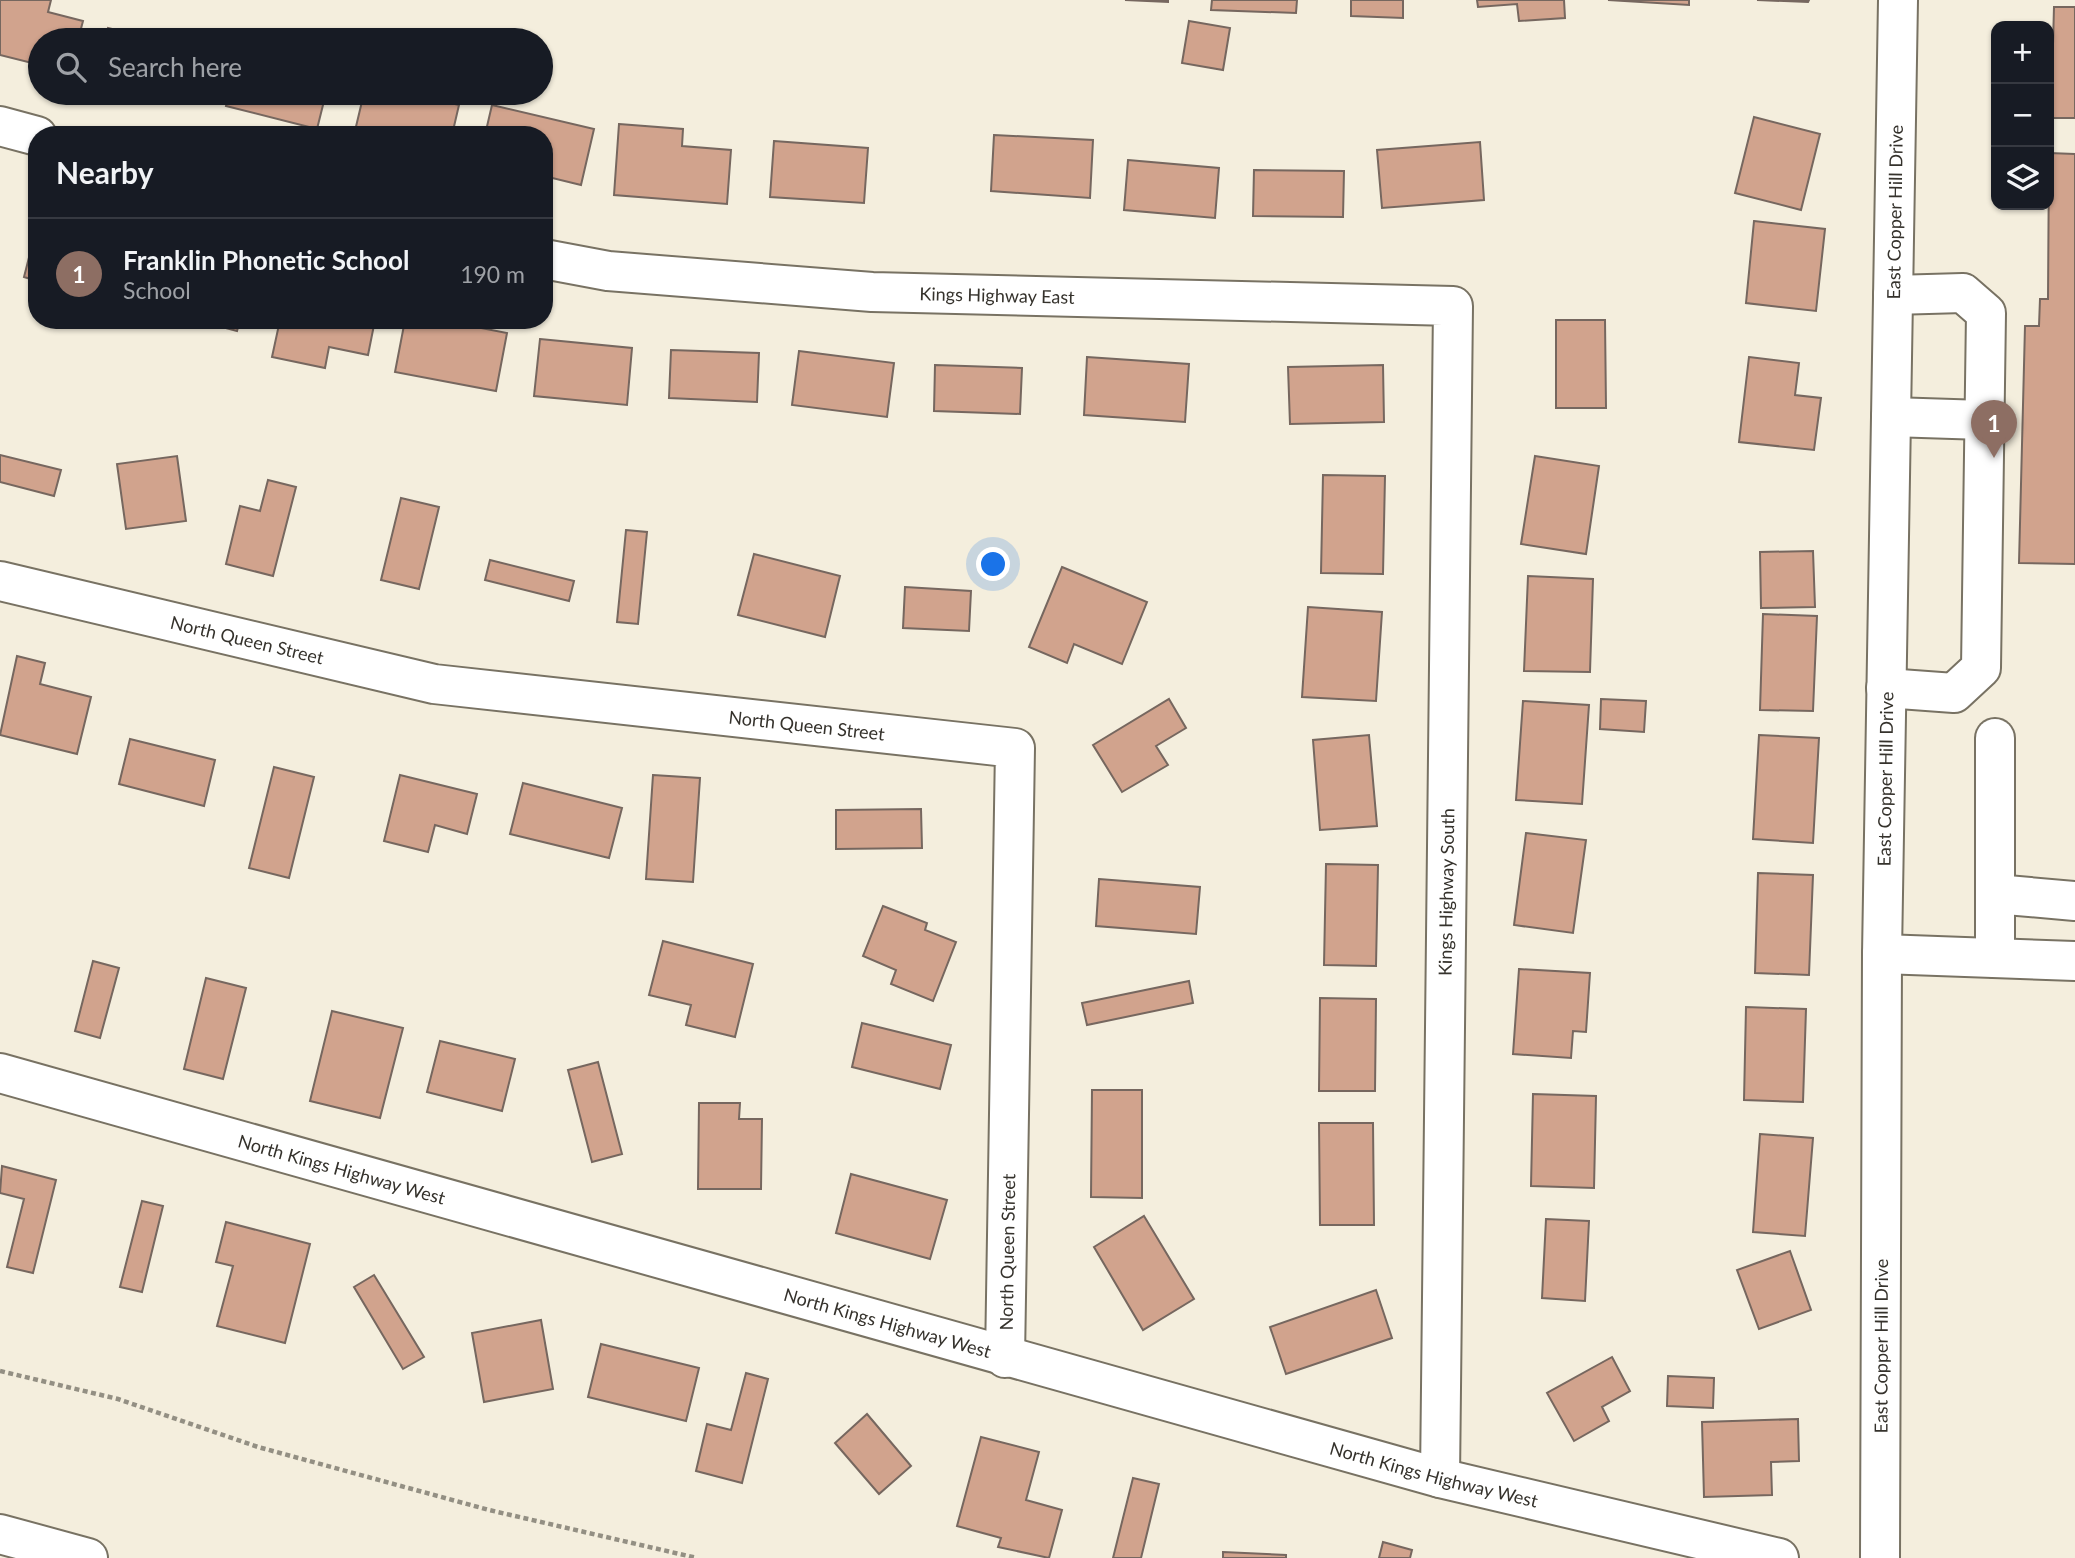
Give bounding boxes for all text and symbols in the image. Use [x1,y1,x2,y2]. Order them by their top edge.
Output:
map controls [1991,21,2054,210]
button: + [1991,21,2054,84]
search box [28,28,553,105]
icon: search [52,48,90,86]
text: Search here [108,51,242,83]
button: − [1991,84,2054,147]
street label: East Copper Hill Drive [1882,125,1907,300]
button: layers [1991,147,2054,210]
text: Nearby [56,154,154,190]
text: Franklin Phonetic School [123,244,409,276]
text: 1 [72,260,86,288]
text: 190 m [460,260,525,288]
text: School [123,276,191,304]
street label: Kings Highway East [919,282,1075,308]
pin: 1 [1971,400,2017,458]
your location [976,547,1010,581]
street label: North Queen Street [168,611,326,669]
street label: East Copper Hill Drive [1872,692,1897,867]
street label: North Queen Street [728,706,886,745]
street label: Kings Highway South [1434,808,1458,976]
street label: North Kings Highway West [236,1130,448,1209]
street label: North Queen Street [995,1173,1019,1331]
street label: East Copper Hill Drive [1869,1259,1892,1433]
street label: North Kings Highway West [782,1283,994,1362]
street label: North Kings Highway West [1327,1437,1541,1512]

